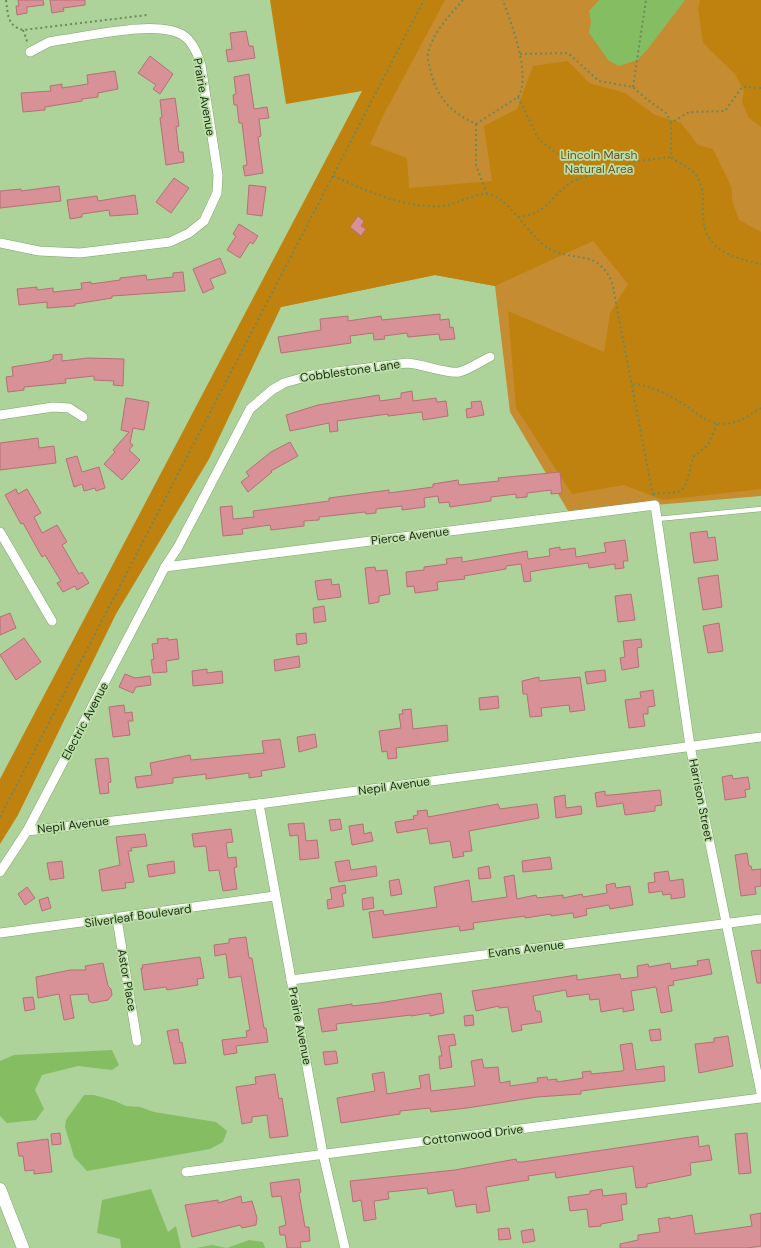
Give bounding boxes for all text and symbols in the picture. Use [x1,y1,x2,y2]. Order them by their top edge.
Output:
street label: Prairie Avenue [189,57,219,137]
park label: Lincoln Marsh Natural Area [561,147,637,177]
street label: Cobblestone Lane [299,356,401,386]
street label: Pierce Avenue [370,523,450,549]
street label: Electric Avenue [58,679,112,763]
street label: Harrison Street [685,757,717,843]
street label: Nepil Avenue [357,773,431,799]
street label: Nepil Avenue [36,813,110,837]
street label: Silverleaf Boulevard [83,901,193,931]
street label: Evans Avenue [487,936,565,962]
street label: Astor Place [114,948,140,1013]
street label: Prairie Avenue [285,986,315,1066]
street label: Cottonwood Drive [422,1121,524,1149]

